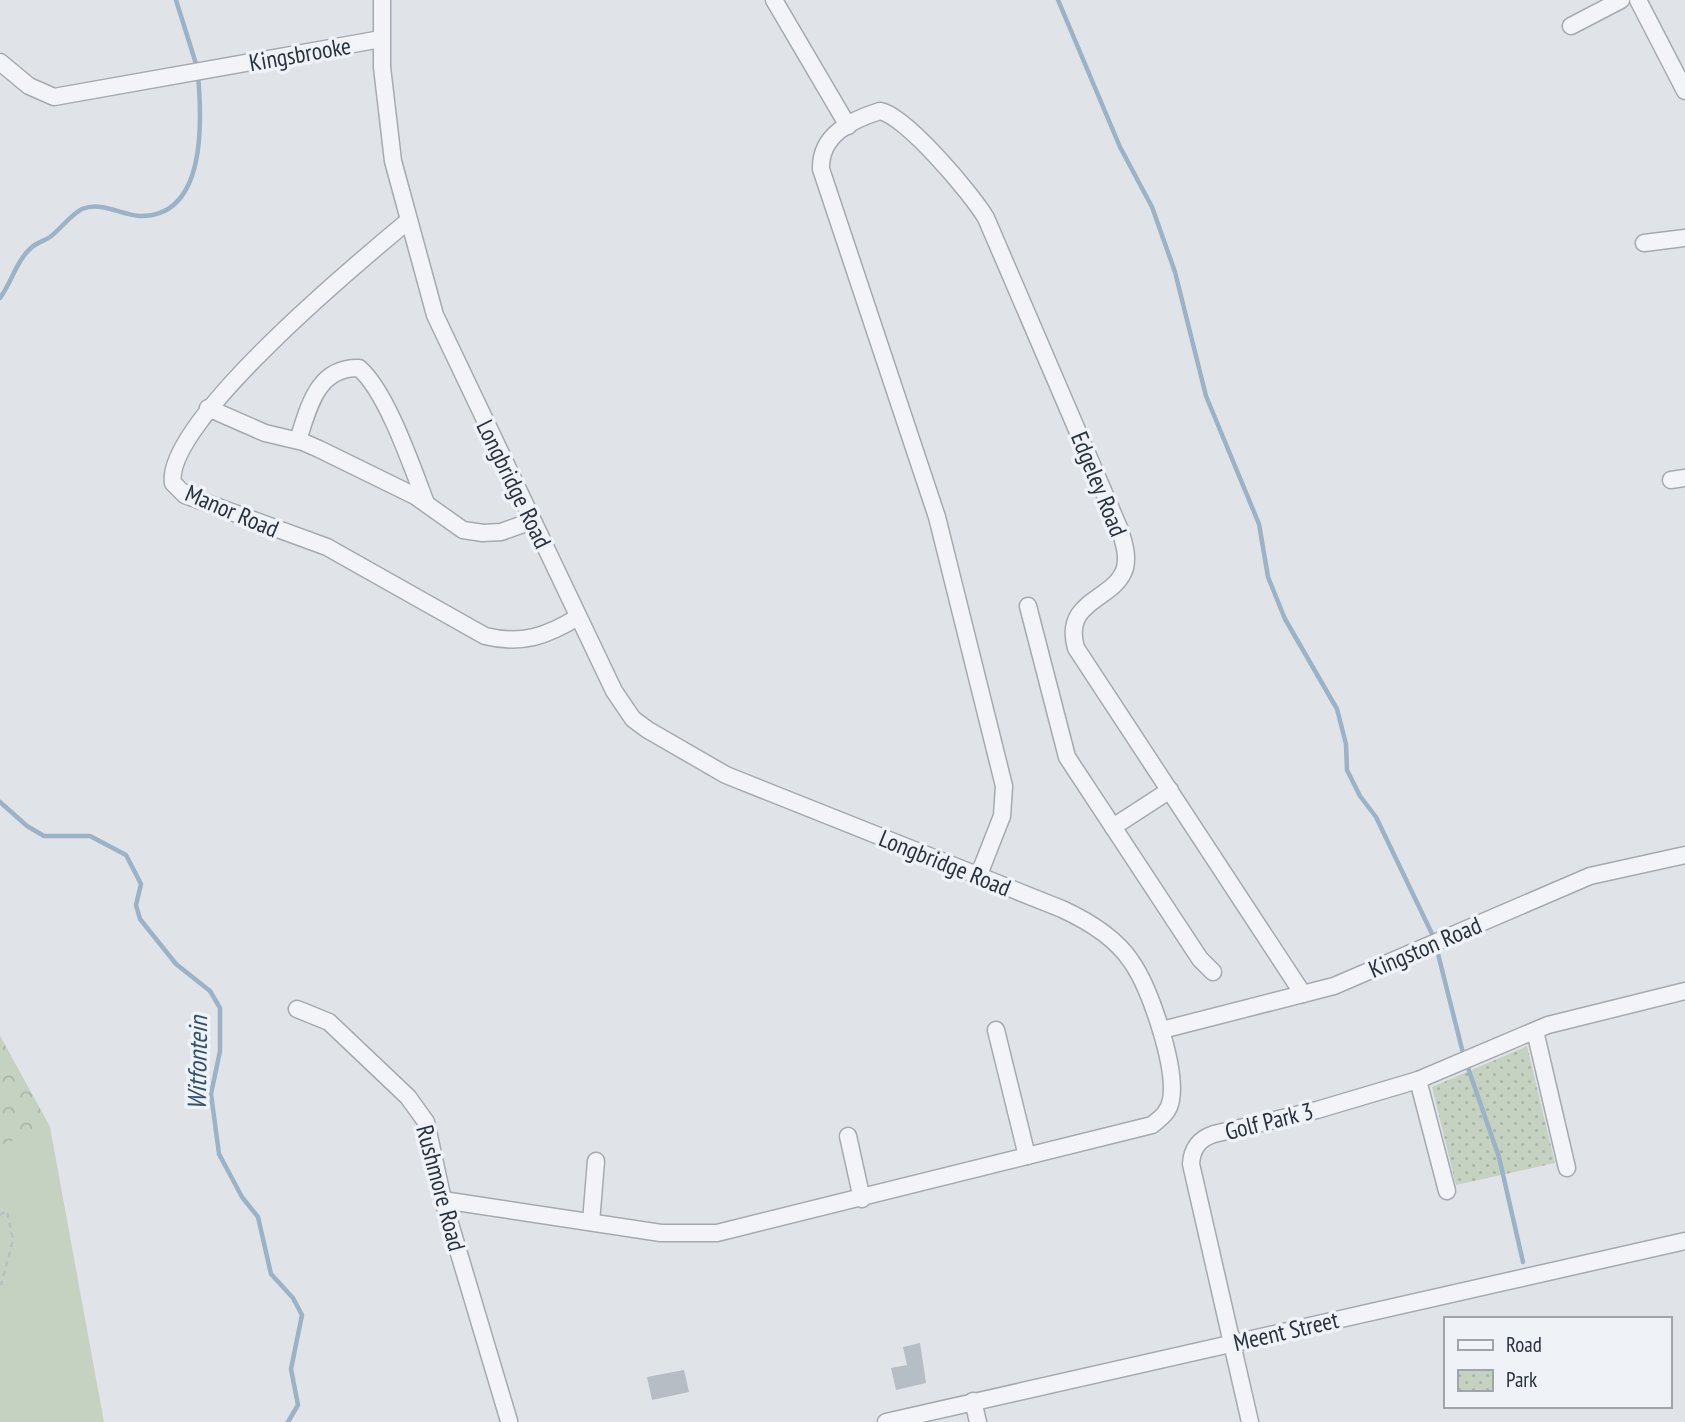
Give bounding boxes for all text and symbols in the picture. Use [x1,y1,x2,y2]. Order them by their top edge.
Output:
street label: Kingsbrooke [247,30,353,78]
street label: Longbridge Road [470,415,558,553]
street label: Edgeley Road [1064,427,1134,541]
street label: Manor Road [181,478,283,544]
street label: Longbridge Road [875,823,1015,903]
street label: Kingston Road [1364,909,1486,985]
water label: Witfontein [180,1014,214,1110]
street label: Golf Park 3 [1222,1095,1316,1147]
street label: Rushmore Road [409,1122,473,1254]
street label: Meent Street [1230,1304,1342,1358]
legend [1444,1317,1671,1408]
text: Road [1506,1331,1542,1358]
text: Park [1506,1366,1537,1393]

